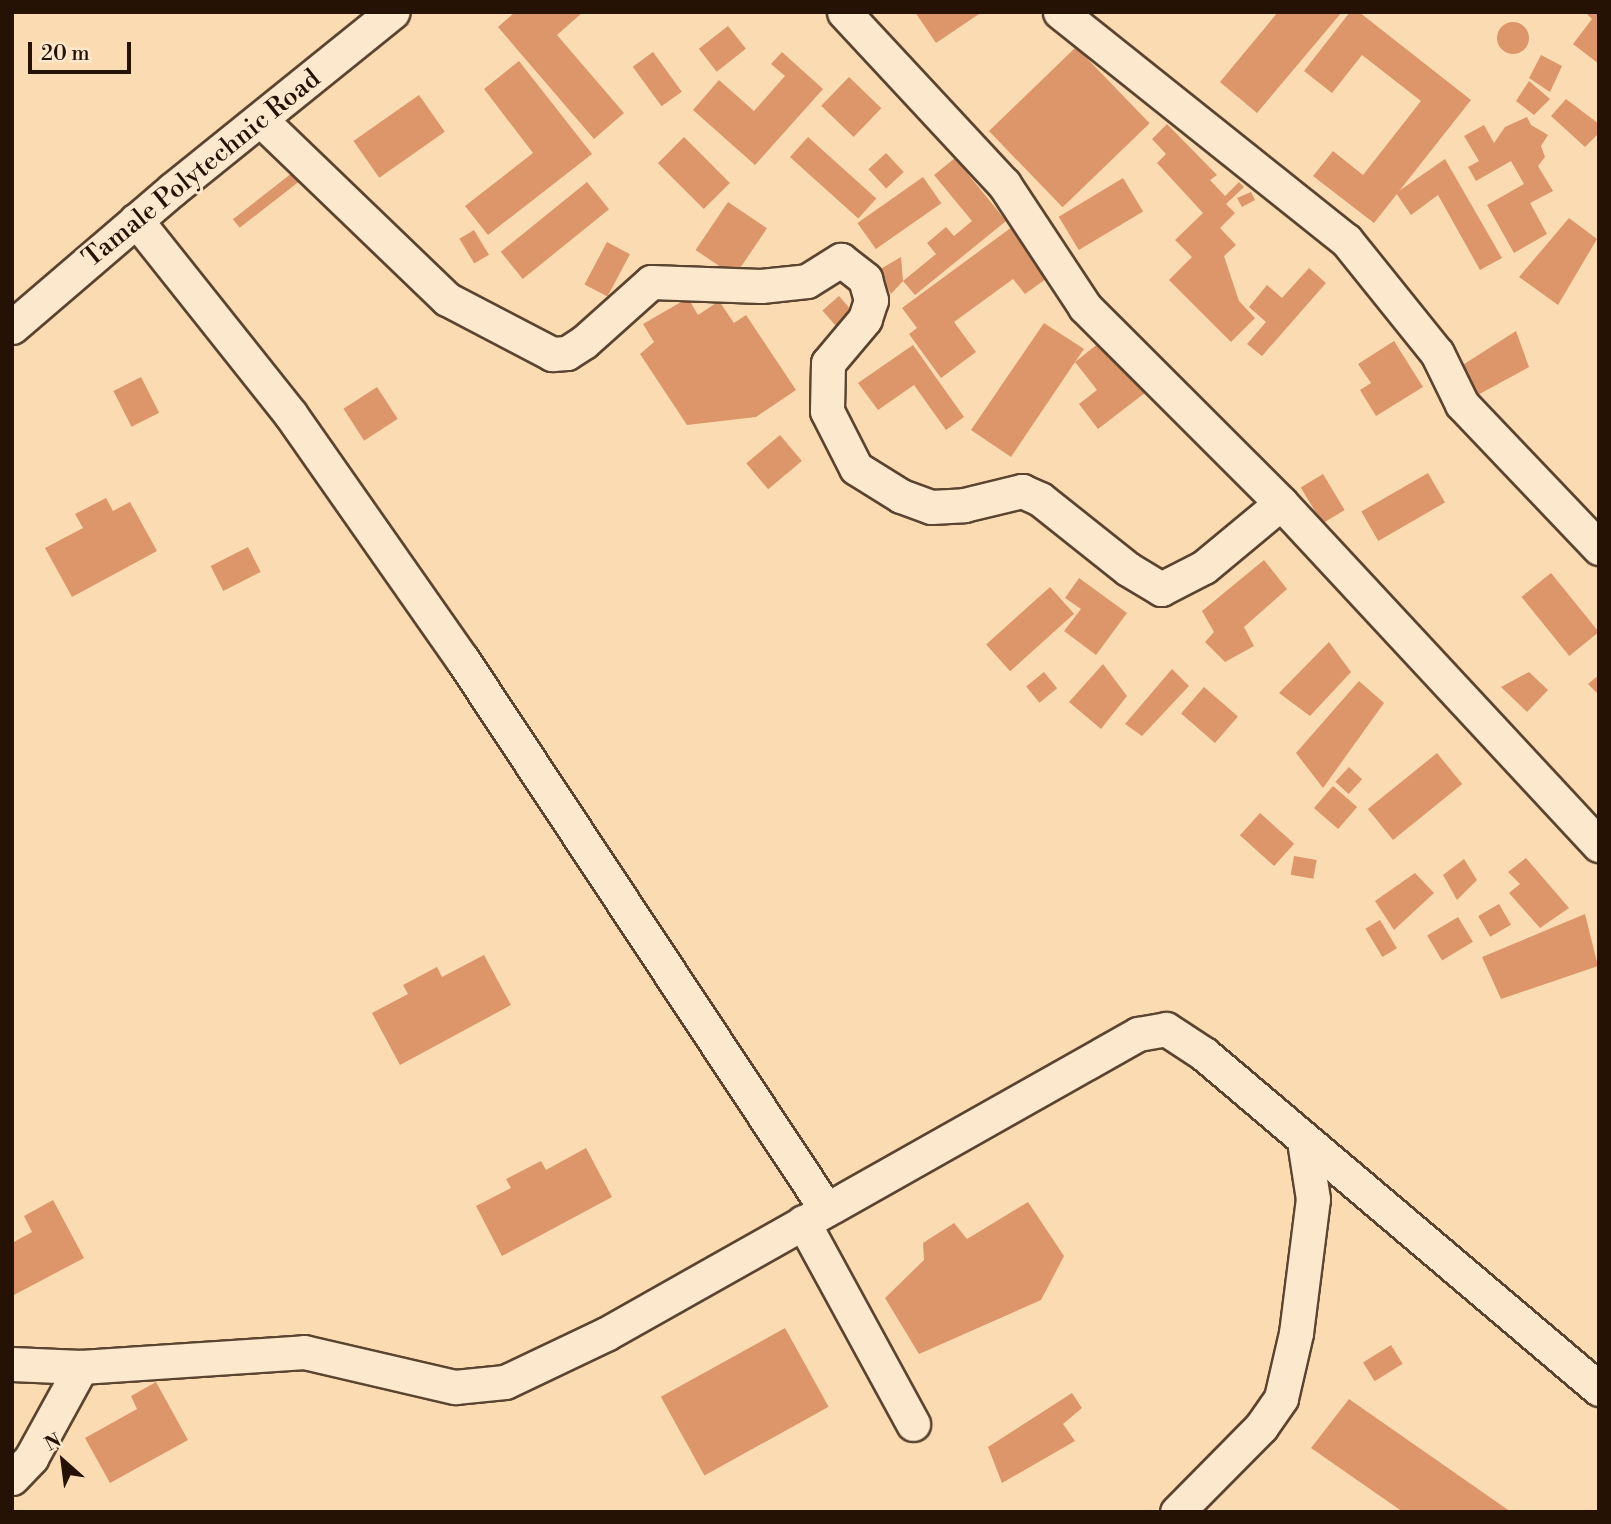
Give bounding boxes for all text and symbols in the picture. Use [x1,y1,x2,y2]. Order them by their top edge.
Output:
scale bar [32,28,135,72]
text: 20 m [41,41,90,67]
street label: Tamale Polytechnic Road [77,64,327,274]
north arrow [28,1426,98,1496]
text: N [41,1428,65,1457]

